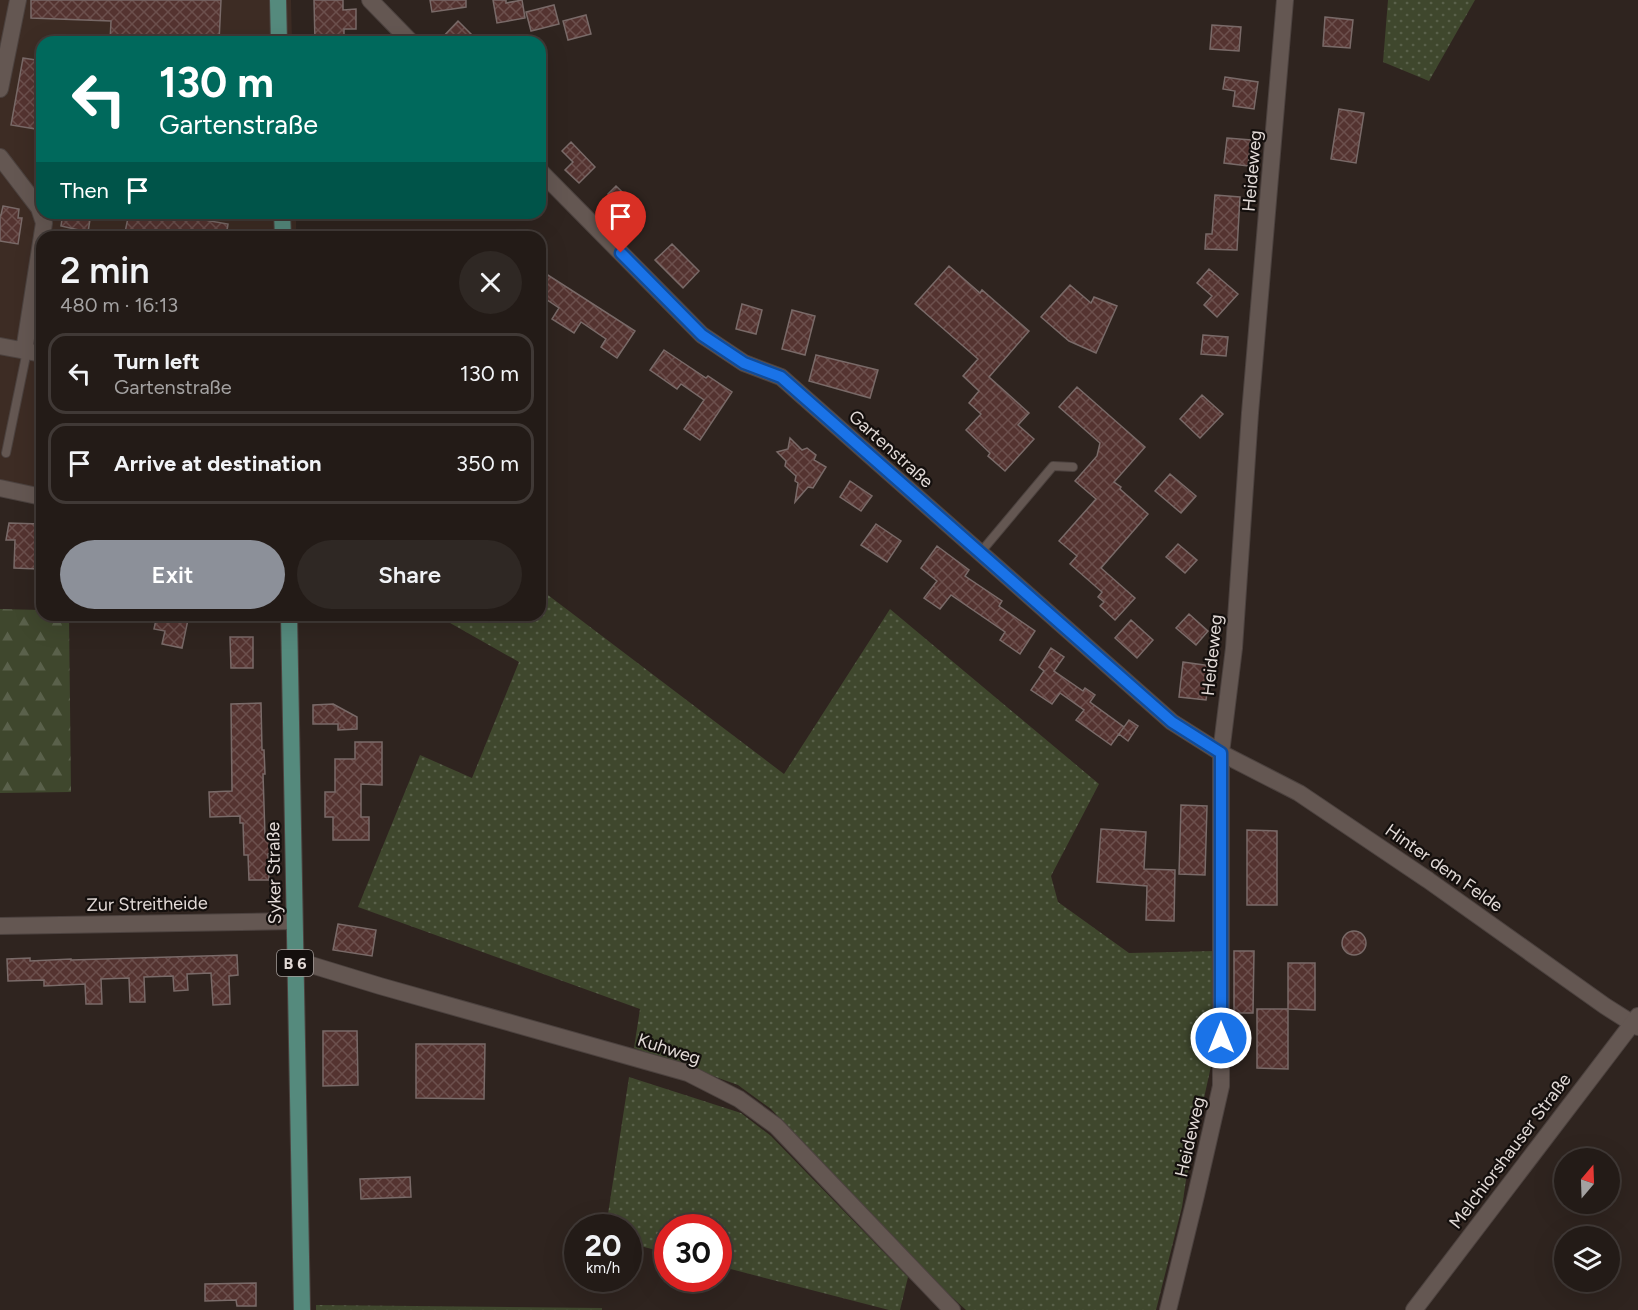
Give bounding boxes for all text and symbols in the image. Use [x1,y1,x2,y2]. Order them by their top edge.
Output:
text: 130 m [159,57,274,108]
icon: left [60,60,138,138]
text: Gartenstraße [159,108,318,141]
street label: Heideweg [1237,129,1267,213]
icon: arrive [121,174,154,207]
text: Then [60,177,109,204]
pin [595,191,646,253]
icon: arrive [604,200,637,233]
text: 2 min [60,249,150,292]
button: close [459,251,522,314]
text: 480 m · 16:13 [60,293,178,317]
text: Turn left [114,348,200,375]
icon: left [63,357,96,390]
text: 130 m [460,360,519,387]
text: Gartenstraße [114,375,232,399]
street label: Gartenstraße [844,405,938,493]
icon: arrive [63,447,96,480]
text: Arrive at destination [114,450,322,477]
text: 350 m [456,450,519,477]
button: Exit [60,540,285,609]
button: Share [297,540,522,609]
street label: Heideweg [1197,613,1227,697]
street label: Hinter dem Felde [1381,819,1507,917]
street label: Syker Straße [262,821,286,924]
street label: Zur Streitheide [86,892,208,916]
road number: B 6 [277,950,313,976]
position arrow [1189,1006,1253,1070]
street label: Kuhweg [635,1028,703,1070]
street label: Melchiorshauser Straße [1444,1069,1576,1233]
street label: Heideweg [1170,1095,1210,1179]
north arrow [1554,1148,1620,1214]
map controls [1554,1148,1620,1292]
speed limit sign: 30 [654,1214,732,1292]
button: layers [1554,1226,1620,1292]
text: 20 [585,1227,621,1264]
text: km/h [586,1259,620,1277]

